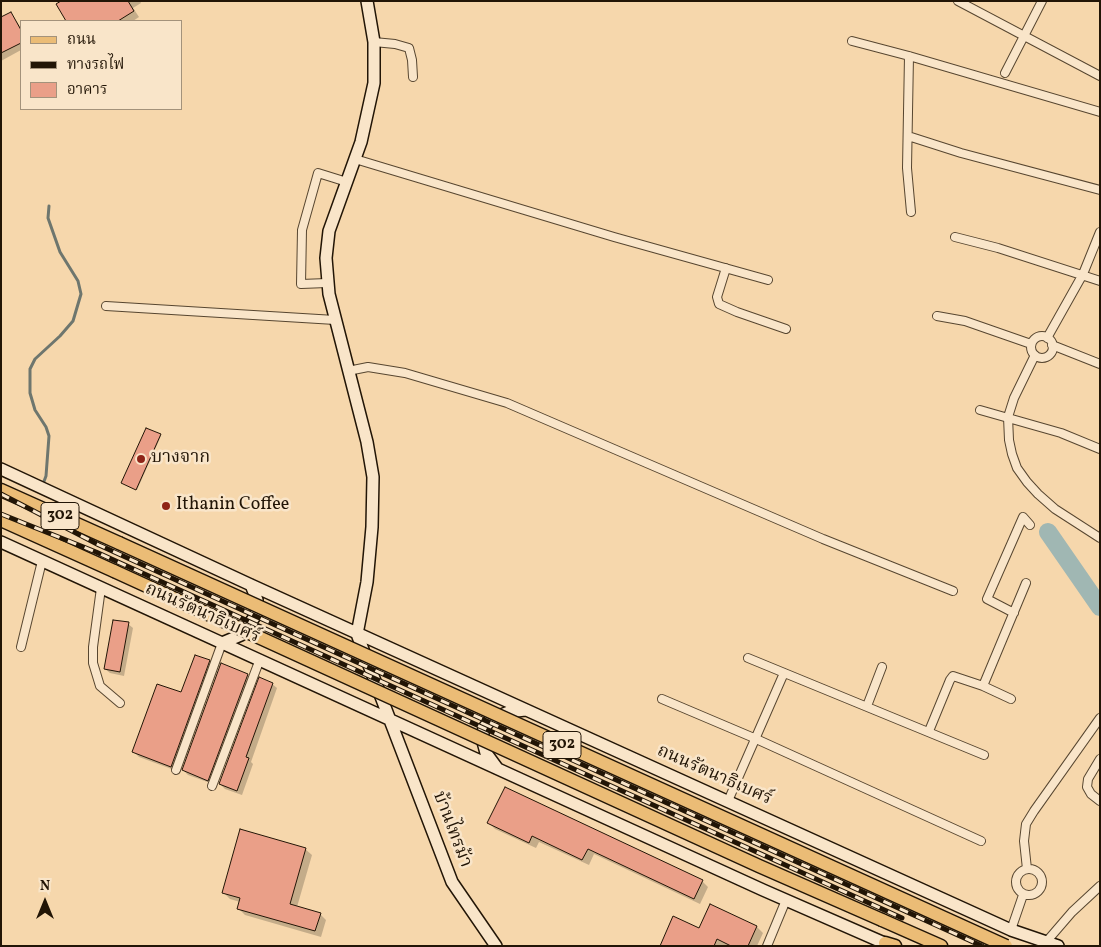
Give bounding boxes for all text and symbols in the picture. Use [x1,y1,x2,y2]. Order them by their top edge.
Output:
legend [20,20,182,110]
text: ถนน [67,30,96,51]
text: ทางรถไฟ [67,55,124,76]
text: อาคาร [67,80,107,101]
place label: บางจาก [151,448,210,470]
marker: บางจาก [135,453,147,465]
place label: Ithanin Coffee [176,495,289,517]
marker: Ithanin Coffee [160,500,172,512]
road number: 302 [41,502,79,530]
street label: ถนนรัตนาธิเบศร์ [141,579,263,649]
road number: 302 [543,732,581,758]
street label: ถนนรัตนาธิเบศร์ [653,741,775,811]
street label: บ้านไทรม้า [427,789,475,871]
north arrow [20,877,70,927]
text: N [40,877,50,896]

